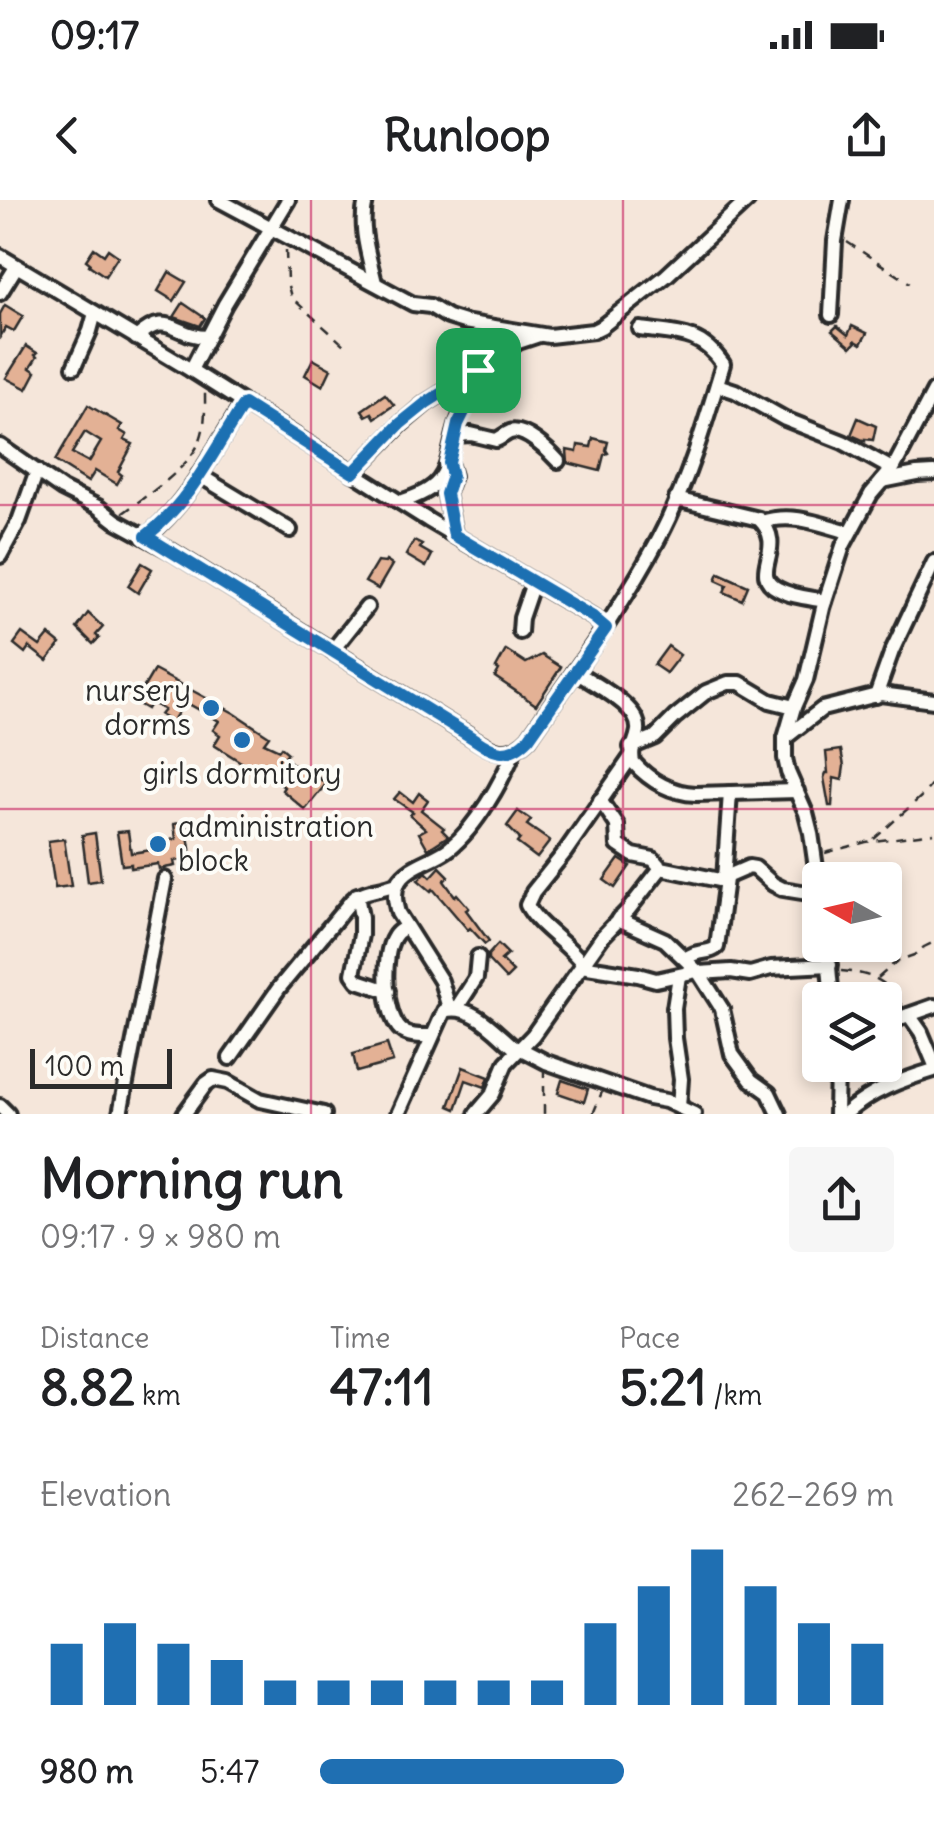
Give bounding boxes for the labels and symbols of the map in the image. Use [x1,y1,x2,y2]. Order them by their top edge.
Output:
pin [436,328,521,413]
place label: nursery dorms [85,671,191,743]
marker: nursery dorms [200,697,222,719]
marker: girls dormitory [231,729,253,751]
place label: girls dormitory [142,754,342,792]
place label: administration block [178,807,374,879]
marker: administration block [147,833,169,855]
north arrow [802,862,902,962]
scale bar [30,1044,172,1088]

